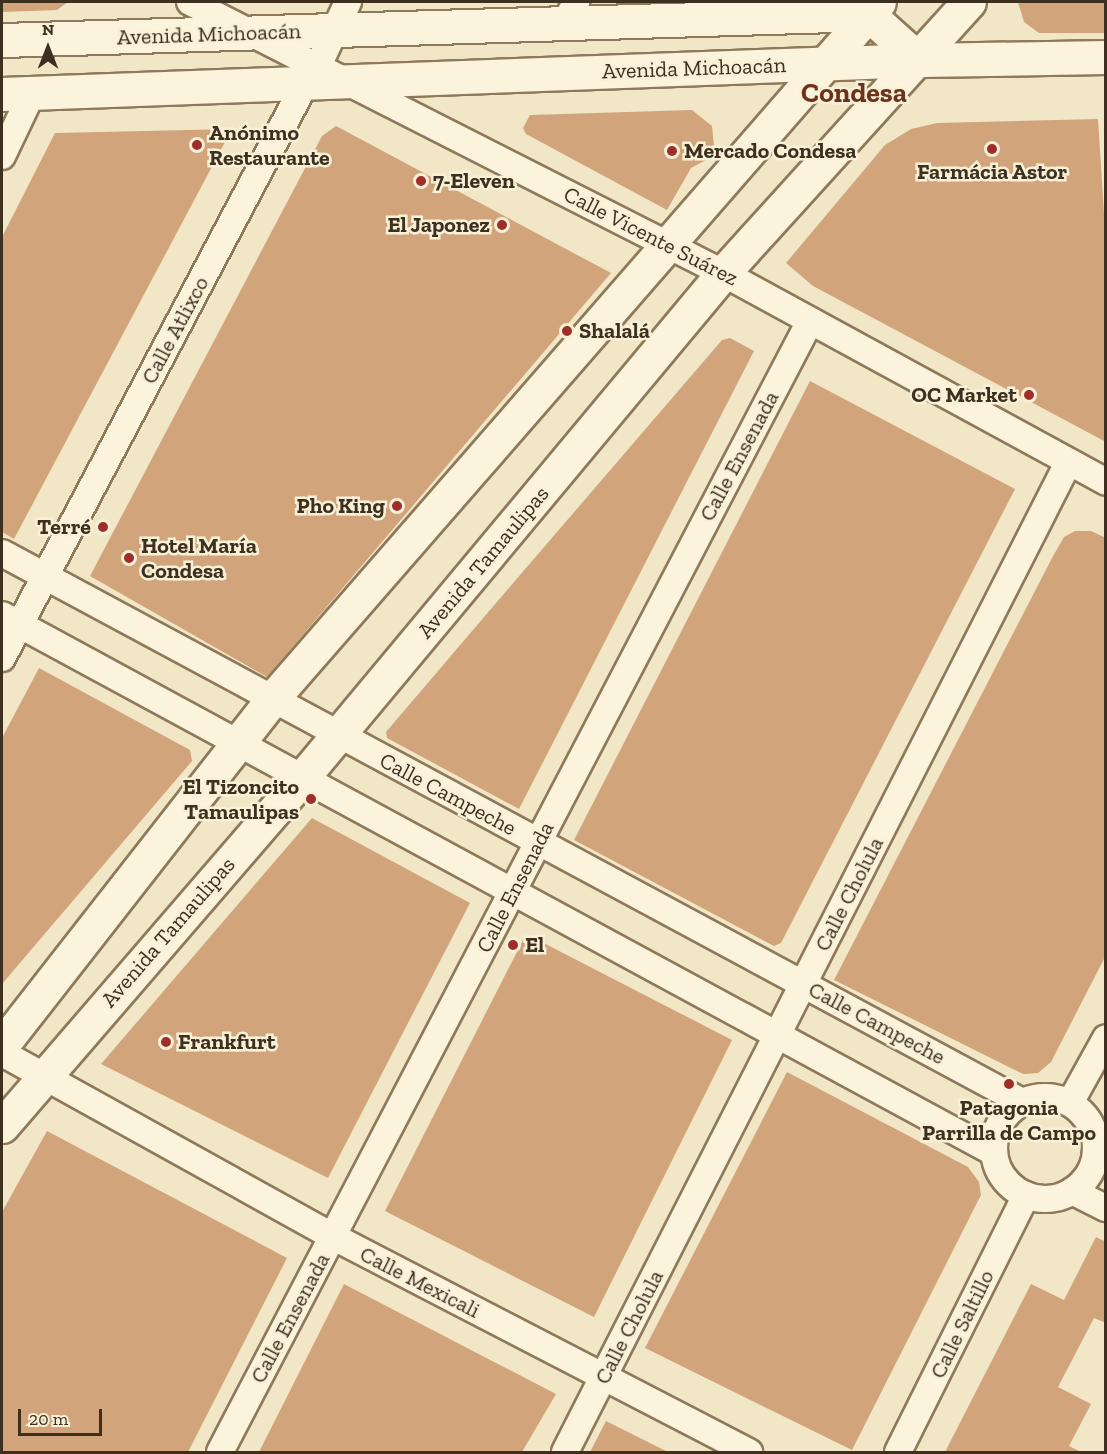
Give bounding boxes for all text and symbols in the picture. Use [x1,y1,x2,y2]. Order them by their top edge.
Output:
north arrow [18,18,78,78]
street label: Avenida Michoacán [116,18,302,50]
text: N [42,20,54,39]
street label: Avenida Michoacán [601,52,787,84]
district label: Condesa [801,76,907,110]
place label: Anónimo Restaurante [209,119,330,170]
marker: Anónimo Restaurante [190,138,204,152]
place label: Mercado Condesa [684,138,856,164]
marker: Farmácia Astor [985,142,999,156]
marker: Mercado Condesa [665,144,679,158]
place label: Farmácia Astor [917,159,1067,185]
place label: 7-Eleven [433,168,515,194]
marker: 7-Eleven [414,174,428,188]
street label: Calle Vicente Suárez [559,180,743,292]
place label: El Japonez [387,212,490,238]
marker: El Japonez [495,218,509,232]
street label: Calle Atlixco [136,272,214,388]
place label: Shalalá [579,318,650,344]
marker: Shalalá [560,324,574,338]
place label: OC Market [911,382,1017,408]
street label: Calle Ensenada [694,387,784,525]
marker: OC Market [1022,388,1036,402]
street label: Avenida Tamaulipas [412,480,554,644]
place label: Pho King [296,493,385,519]
marker: Pho King [390,499,404,513]
place label: Terré [37,514,91,540]
marker: Terré [96,520,110,534]
place label: Hotel María Condesa [141,532,257,584]
marker: Hotel María Condesa [122,551,136,565]
street label: Calle Campeche [375,747,521,841]
place label: El Tizoncito Tamaulipas [182,773,299,824]
marker: El Tizoncito Tamaulipas [304,792,318,806]
street label: Calle Ensenada [471,817,559,957]
street label: Calle Cholula [809,833,889,955]
street label: Avenida Tamaulipas [95,851,241,1013]
place label: El [525,932,544,958]
marker: El [506,938,520,952]
street label: Calle Campeche [804,976,950,1070]
place label: Frankfurt [178,1029,275,1055]
marker: Frankfurt [159,1035,173,1049]
marker: Patagonia Parrilla de Campo [1002,1077,1016,1091]
place label: Patagonia Parrilla de Campo [922,1094,1096,1146]
street label: Calle Mexicali [356,1240,484,1324]
street label: Calle Ensenada [245,1249,335,1387]
street label: Calle Saltillo [924,1265,1000,1383]
street label: Calle Cholula [589,1266,669,1388]
scale bar [21,1397,105,1435]
text: 20 m [29,1408,68,1430]

